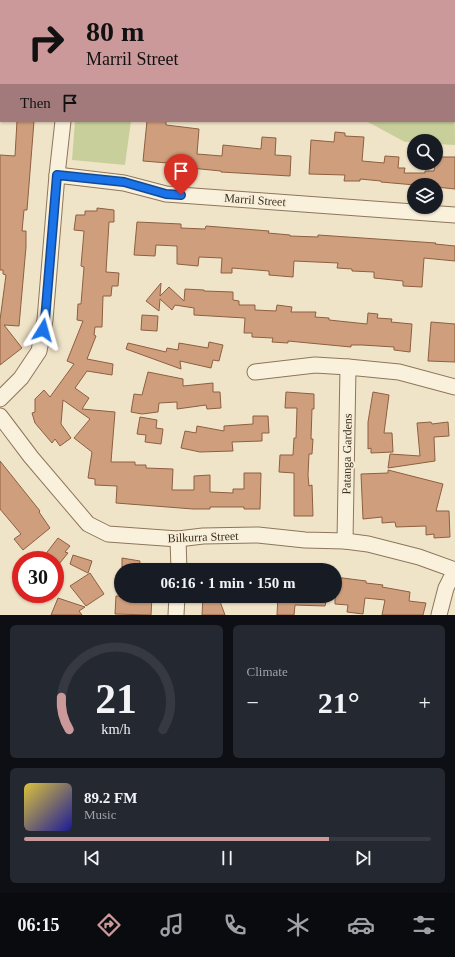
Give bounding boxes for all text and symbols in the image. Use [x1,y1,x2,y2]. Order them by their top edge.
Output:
icon: right [20,16,72,68]
text: 80 m [86,16,144,47]
text: Marril Street [86,49,178,69]
icon: arrive [59,92,81,114]
text: Then [20,95,51,111]
map controls [407,134,443,214]
button: search [407,134,443,170]
pin [164,154,198,195]
icon: arrive [170,160,192,182]
button: layers [407,178,443,214]
street label: Marril Street [224,191,287,209]
position arrow [22,309,64,351]
street label: Patanga Gardens [339,413,355,495]
street label: Bilkurra Street [167,529,239,545]
speed limit sign: 30 [12,551,64,603]
text: 06:16 · 1 min · 150 m [161,575,296,591]
text: Climate [247,664,288,679]
text: 21 [95,675,137,721]
text: 21° [318,686,360,719]
text: − [247,690,259,715]
text: + [419,690,431,715]
text: km/h [102,720,131,736]
text: 89.2 FM [84,790,137,806]
text: Music [84,807,117,822]
icon: previous [81,847,103,869]
icon: pause [216,847,238,869]
icon: next [352,847,374,869]
icon: directions [95,911,123,939]
icon: music [158,911,186,939]
icon: phone [221,911,249,939]
icon: climate [284,911,312,939]
icon: car [347,911,375,939]
icon: filters [410,911,438,939]
text: 06:15 [18,915,60,935]

